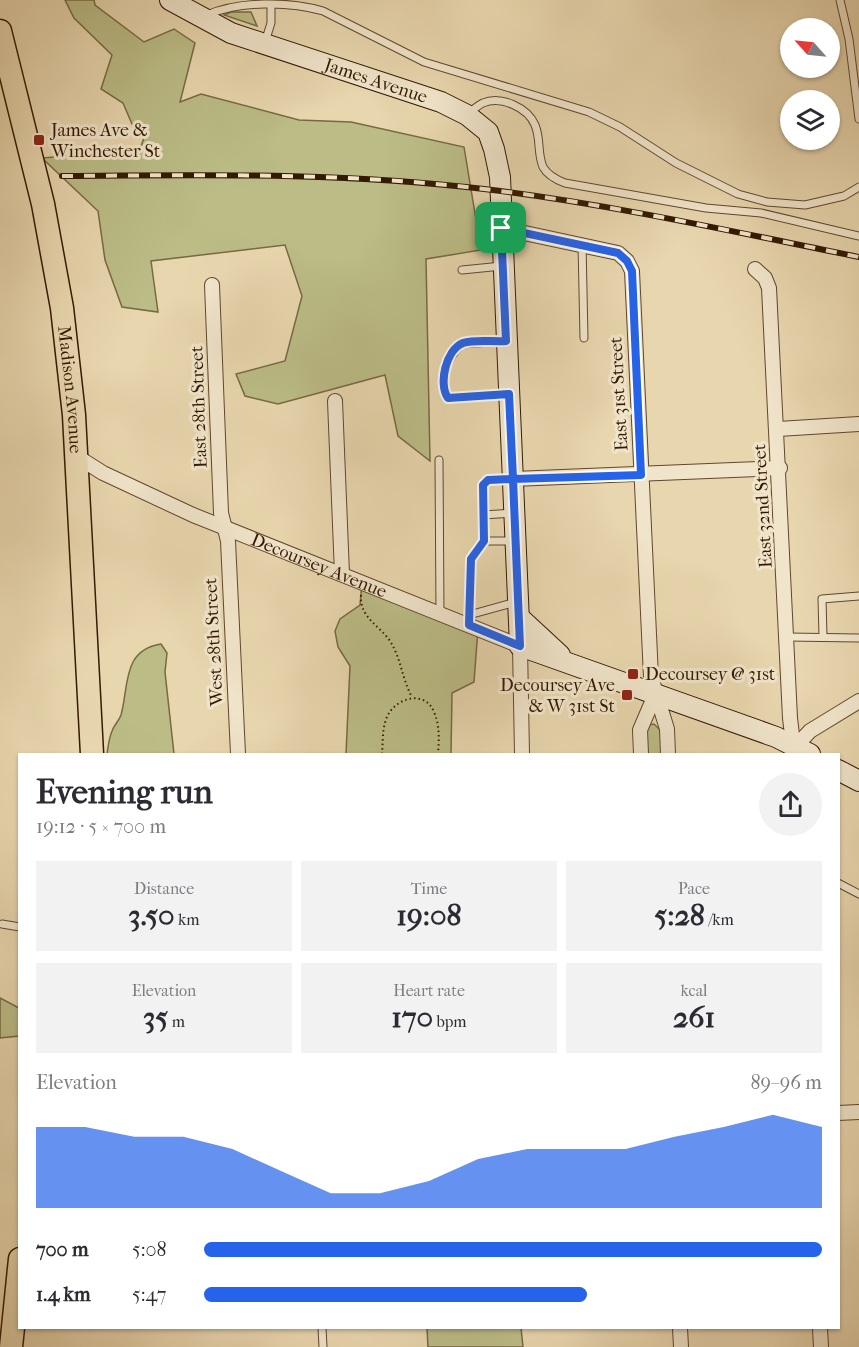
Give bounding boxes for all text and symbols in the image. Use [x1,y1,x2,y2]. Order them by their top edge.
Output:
north arrow [780,18,840,78]
map controls [780,18,840,150]
street label: James Avenue [320,53,430,107]
button: layers [780,90,840,150]
place label: James Ave & Winchester St [49,120,161,162]
marker: James Ave & Winchester St [32,133,46,147]
pin [475,202,526,253]
icon: arrive [484,211,517,244]
street label: Madison Avenue [54,325,87,454]
street label: East 31st Street [605,336,632,452]
street label: East 28th Street [186,345,212,469]
street label: East 32nd Street [749,443,777,569]
street label: Decoursey Avenue [248,529,390,602]
street label: West 28th Street [200,577,228,708]
place label: Decoursey @ 31st [645,664,776,685]
marker: Decoursey @ 31st [626,667,640,681]
place label: Decoursey Ave & W 31st St [500,675,616,717]
marker: Decoursey Ave & W 31st St [620,688,634,702]
text: Evening run [36,773,213,812]
button: share [759,773,822,836]
text: 19:12 · 5 × 700 m [36,815,166,838]
text: Distance [134,879,194,898]
text: Time [411,879,447,898]
text: Pace [678,879,710,898]
text: 3.50 [128,898,175,933]
text: 19:08 [396,898,462,933]
text: 5:28 [654,898,705,933]
text: km [175,910,200,929]
text: /km [705,910,734,929]
text: Elevation [132,981,196,1000]
text: Heart rate [393,981,465,1000]
text: kcal [681,981,707,1000]
text: 35 [143,1000,168,1035]
text: 170 [391,1000,433,1035]
text: 261 [673,1000,715,1035]
text: m [168,1012,185,1031]
text: bpm [433,1012,467,1031]
text: Elevation [36,1071,117,1094]
text: 89–96 m [751,1071,822,1094]
text: 700 m [36,1238,89,1261]
text: 5:08 [132,1238,167,1261]
text: 1.4 km [36,1283,91,1306]
text: 5:47 [132,1283,166,1306]

